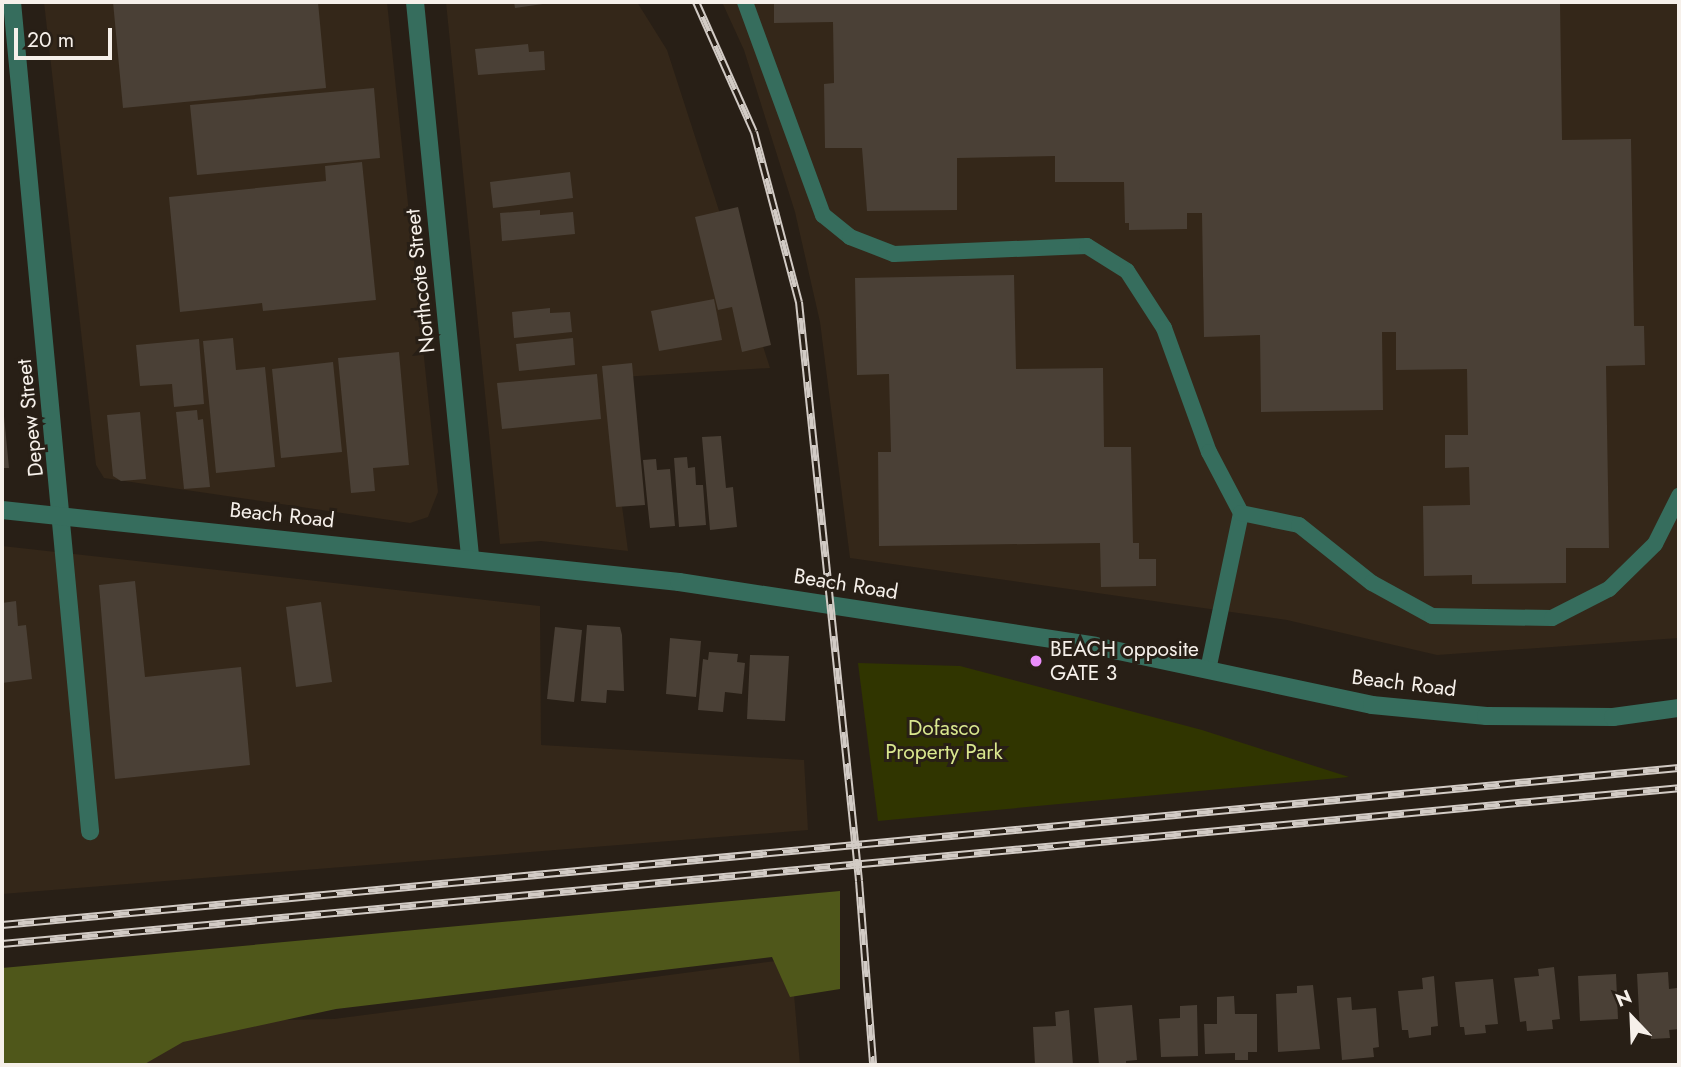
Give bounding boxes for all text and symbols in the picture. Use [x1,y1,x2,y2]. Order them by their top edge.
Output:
scale bar [18,14,116,58]
text: 20 m [27,25,74,55]
street label: Northcote Street [400,208,440,354]
street label: Depew Street [11,358,49,478]
street label: Beach Road [228,497,336,533]
street label: Beach Road [792,563,900,605]
place label: BEACH opposite GATE 3 [1050,636,1199,686]
marker: BEACH opposite GATE 3 [1028,653,1044,669]
street label: Beach Road [1350,664,1458,702]
park label: Dofasco Property Park [885,715,1003,765]
north arrow [1597,983,1667,1053]
text: N [1611,983,1636,1014]

